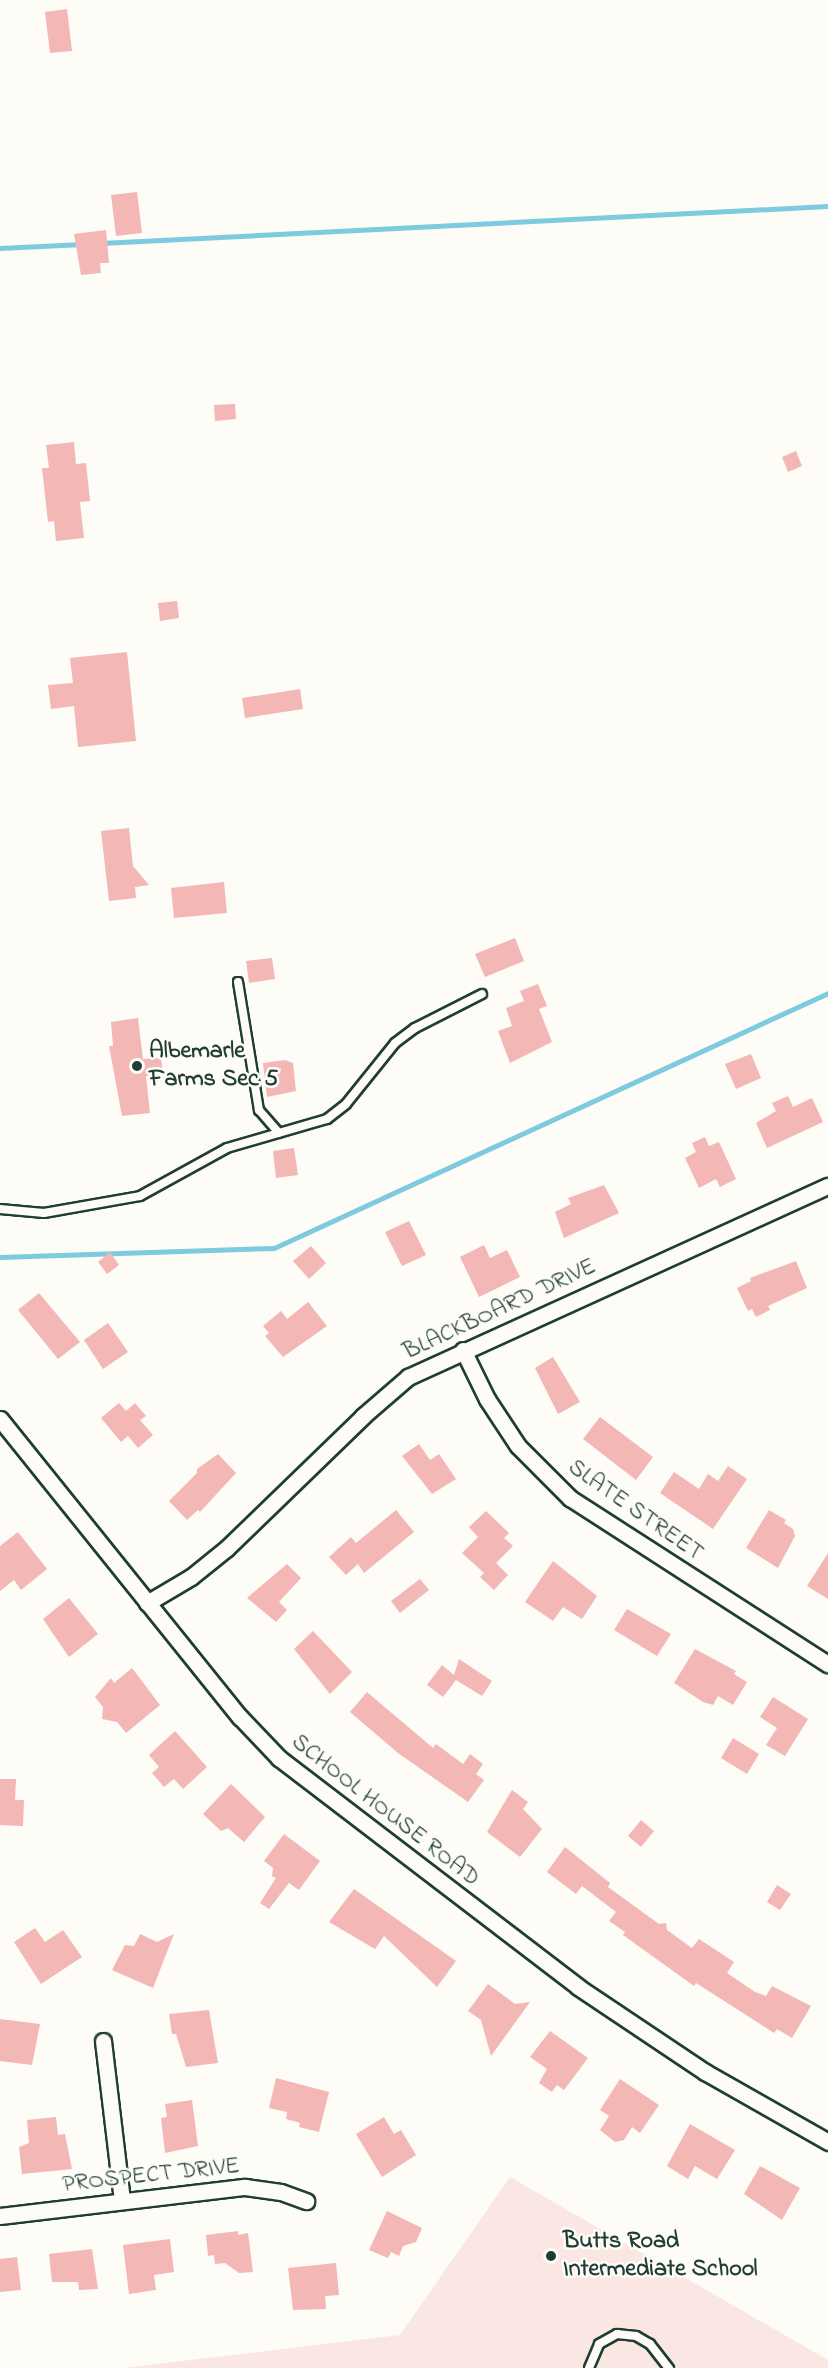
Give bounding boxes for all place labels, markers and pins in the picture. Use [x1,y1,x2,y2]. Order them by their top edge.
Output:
place label: Albemarle Farms Sec 5 [149,1038,278,1094]
marker: Albemarle Farms Sec 5 [130,1059,144,1073]
place label: Butts Road Intermediate School [563,2228,757,2284]
marker: Butts Road Intermediate School [544,2249,558,2263]

